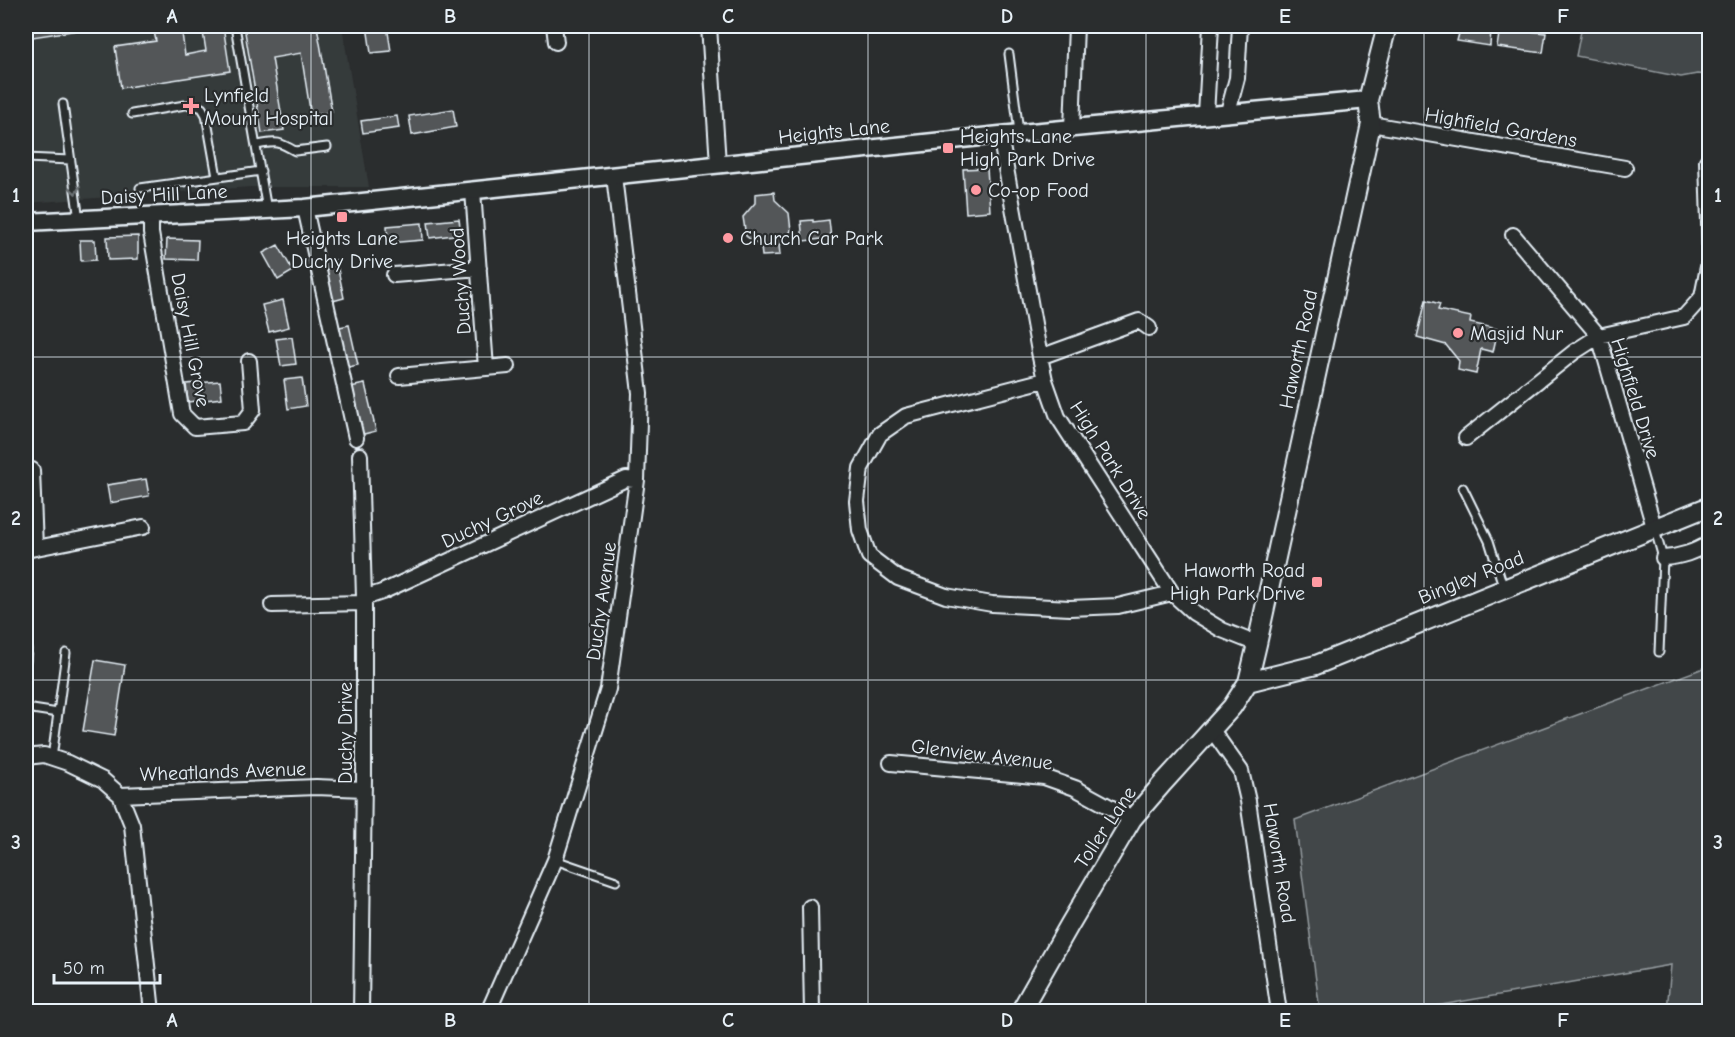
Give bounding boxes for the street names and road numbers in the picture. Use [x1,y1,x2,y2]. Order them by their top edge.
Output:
street label: Highfield Gardens [1423,103,1579,152]
street label: Heights Lane [777,114,891,149]
street label: Daisy Hill Lane [100,180,228,209]
street label: Duchy Wood [445,227,476,335]
street label: Daisy Hill Grove [166,271,215,409]
street label: Haworth Road [1275,287,1322,411]
street label: Highfield Drive [1606,335,1665,461]
street label: High Park Drive [1065,397,1156,524]
street label: Duchy Grove [438,486,546,553]
street label: Duchy Avenue [582,540,621,662]
street label: Bingley Road [1415,546,1527,609]
street label: Duchy Drive [334,682,357,784]
street label: Glenview Avenue [910,734,1054,775]
street label: Wheatlands Avenue [139,757,307,786]
street label: Toller Lane [1070,782,1141,873]
street label: Haworth Road [1259,801,1300,925]

